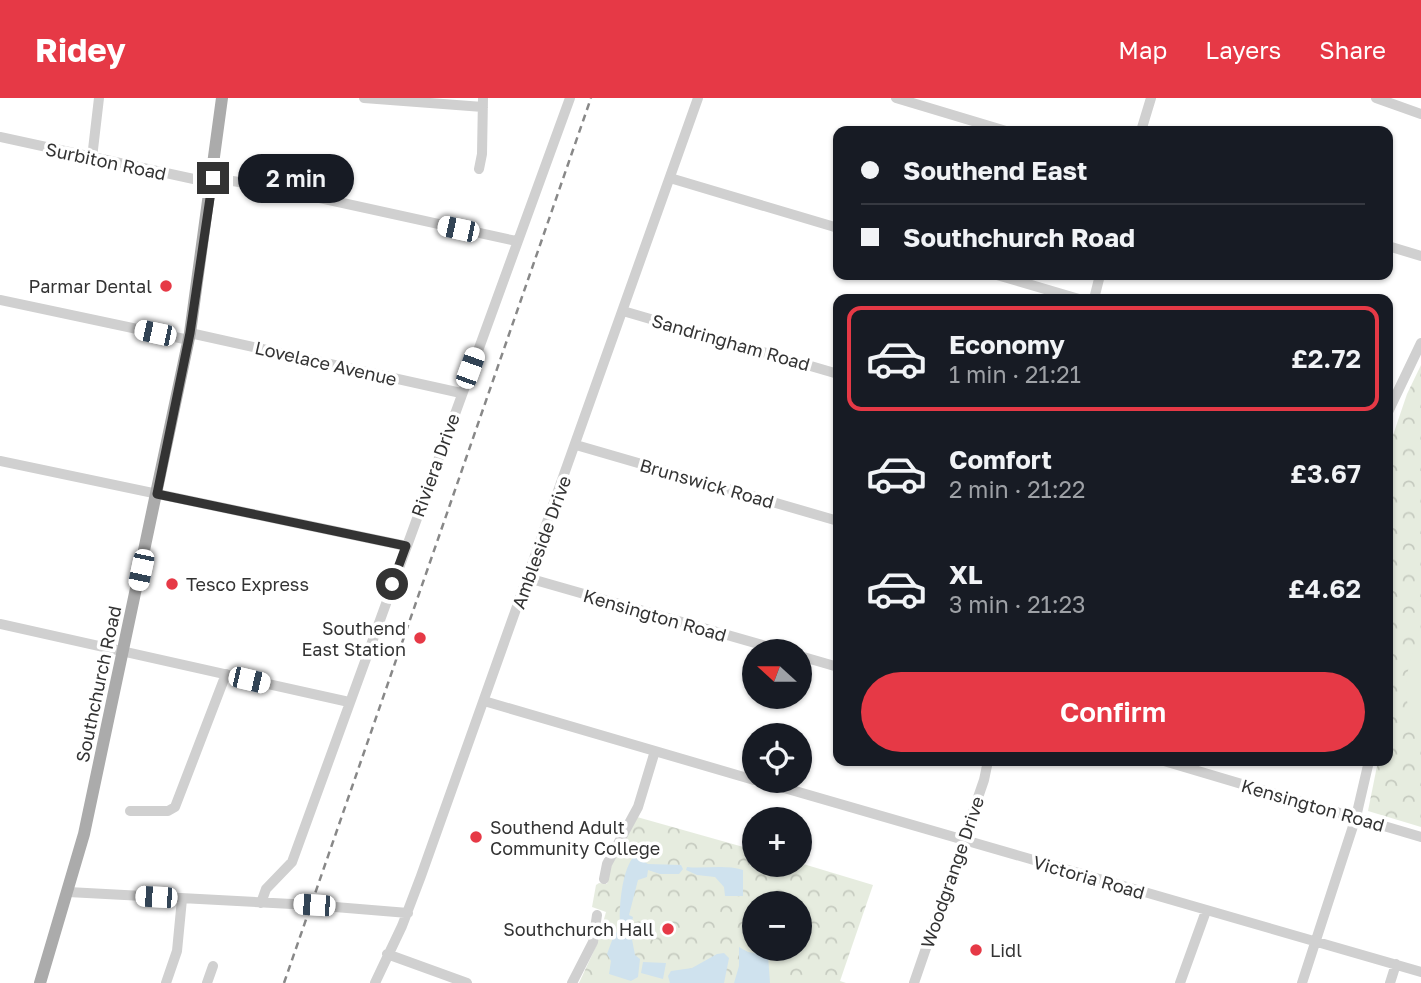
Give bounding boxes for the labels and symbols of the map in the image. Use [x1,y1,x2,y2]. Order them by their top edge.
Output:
street label: Surbiton Road [44,137,168,185]
callout: 2 min [238,154,353,202]
route end [197,162,229,194]
car [436,214,481,244]
place label: Parmar Dental [29,275,152,297]
marker: Parmar Dental [158,278,174,294]
street label: Sandringham Road [649,309,813,375]
car [133,318,178,348]
street label: Lovelace Avenue [253,336,399,390]
car [453,345,488,391]
street label: Riviera Drive [406,410,464,520]
street label: Brunswick Road [637,453,777,513]
street label: Ambleside Drive [507,472,575,612]
car [127,547,156,593]
route start [376,568,408,600]
place label: Tesco Express [186,573,309,595]
marker: Tesco Express [164,576,180,592]
street label: Kensington Road [581,584,729,646]
street label: Southchurch Road [71,604,125,764]
place label: Southend East Station [302,617,406,660]
marker: Southend East Station [412,630,428,646]
north arrow [742,639,812,709]
car [227,665,272,695]
street label: Kensington Road [1239,774,1387,836]
street label: Woodgrange Drive [916,793,988,951]
place label: Southend Adult Community College [490,816,660,859]
marker: Southend Adult Community College [468,829,484,845]
street label: Victoria Road [1031,851,1147,903]
car [135,885,178,909]
car [293,893,336,917]
place label: Southchurch Hall [503,918,654,940]
marker: Southchurch Hall [660,921,676,937]
place label: Lidl [990,939,1022,961]
marker: Lidl [968,942,984,958]

